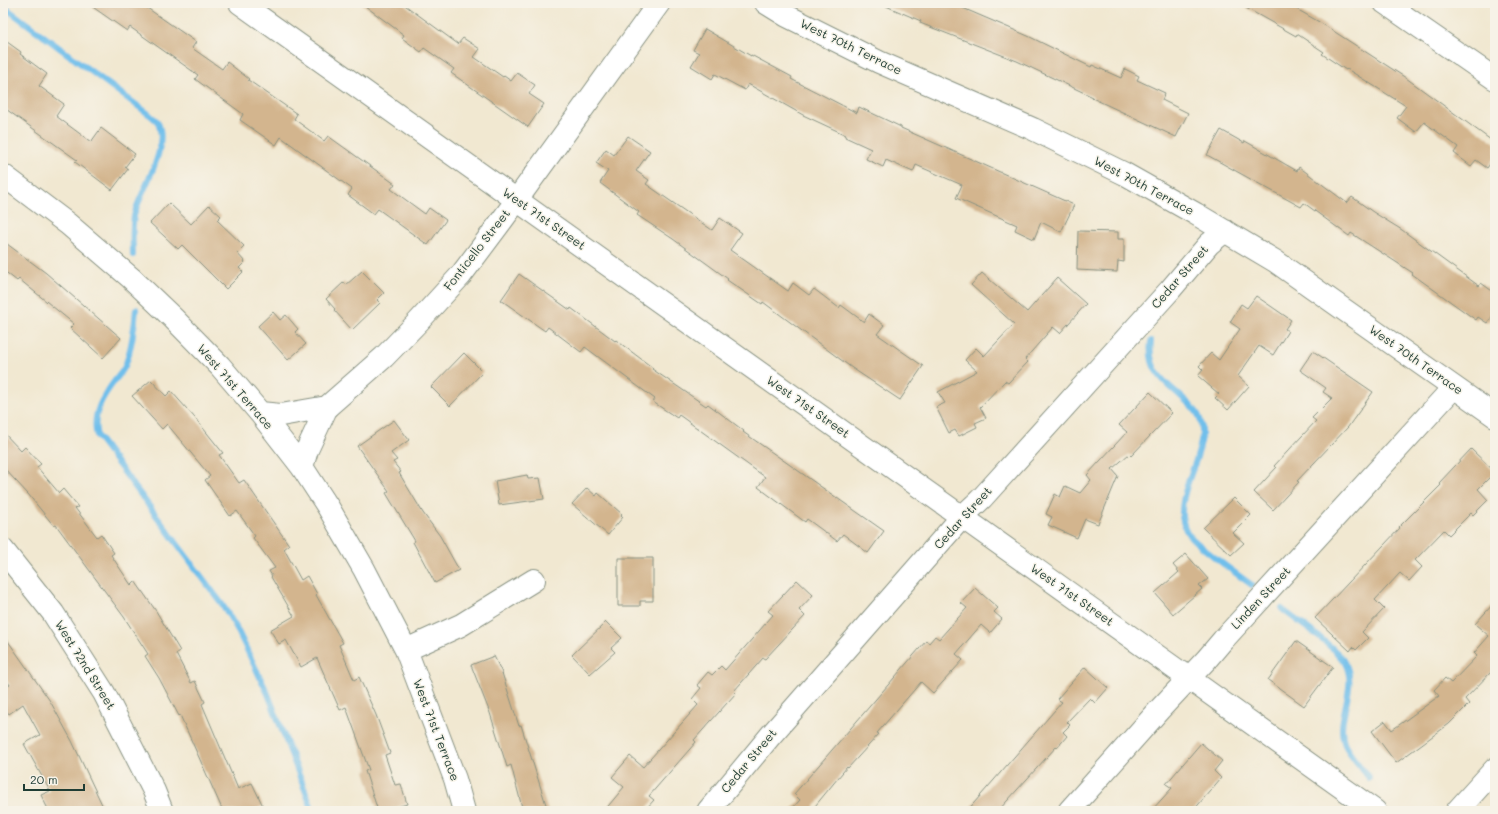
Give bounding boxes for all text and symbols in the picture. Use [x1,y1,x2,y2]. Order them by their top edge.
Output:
street label: West 70th Terrace [798,15,905,78]
street label: West 70th Terrace [1092,152,1197,218]
street label: West 71st Street [500,183,589,253]
street label: Fonticello Street [439,205,513,293]
street label: Cedar Street [1147,241,1211,311]
street label: West 70th Terrace [1367,321,1467,398]
street label: West 71st Terrace [194,340,277,432]
street label: West 71st Street [764,371,853,441]
street label: Cedar Street [930,483,995,552]
street label: West 71st Street [1028,559,1117,629]
street label: Linden Street [1227,562,1294,632]
street label: West 72nd Street [52,617,120,712]
street label: West 71st Terrace [410,676,464,783]
street label: Cedar Street [717,725,780,796]
scale bar [24,766,84,792]
text: 20 m [30,771,58,787]

